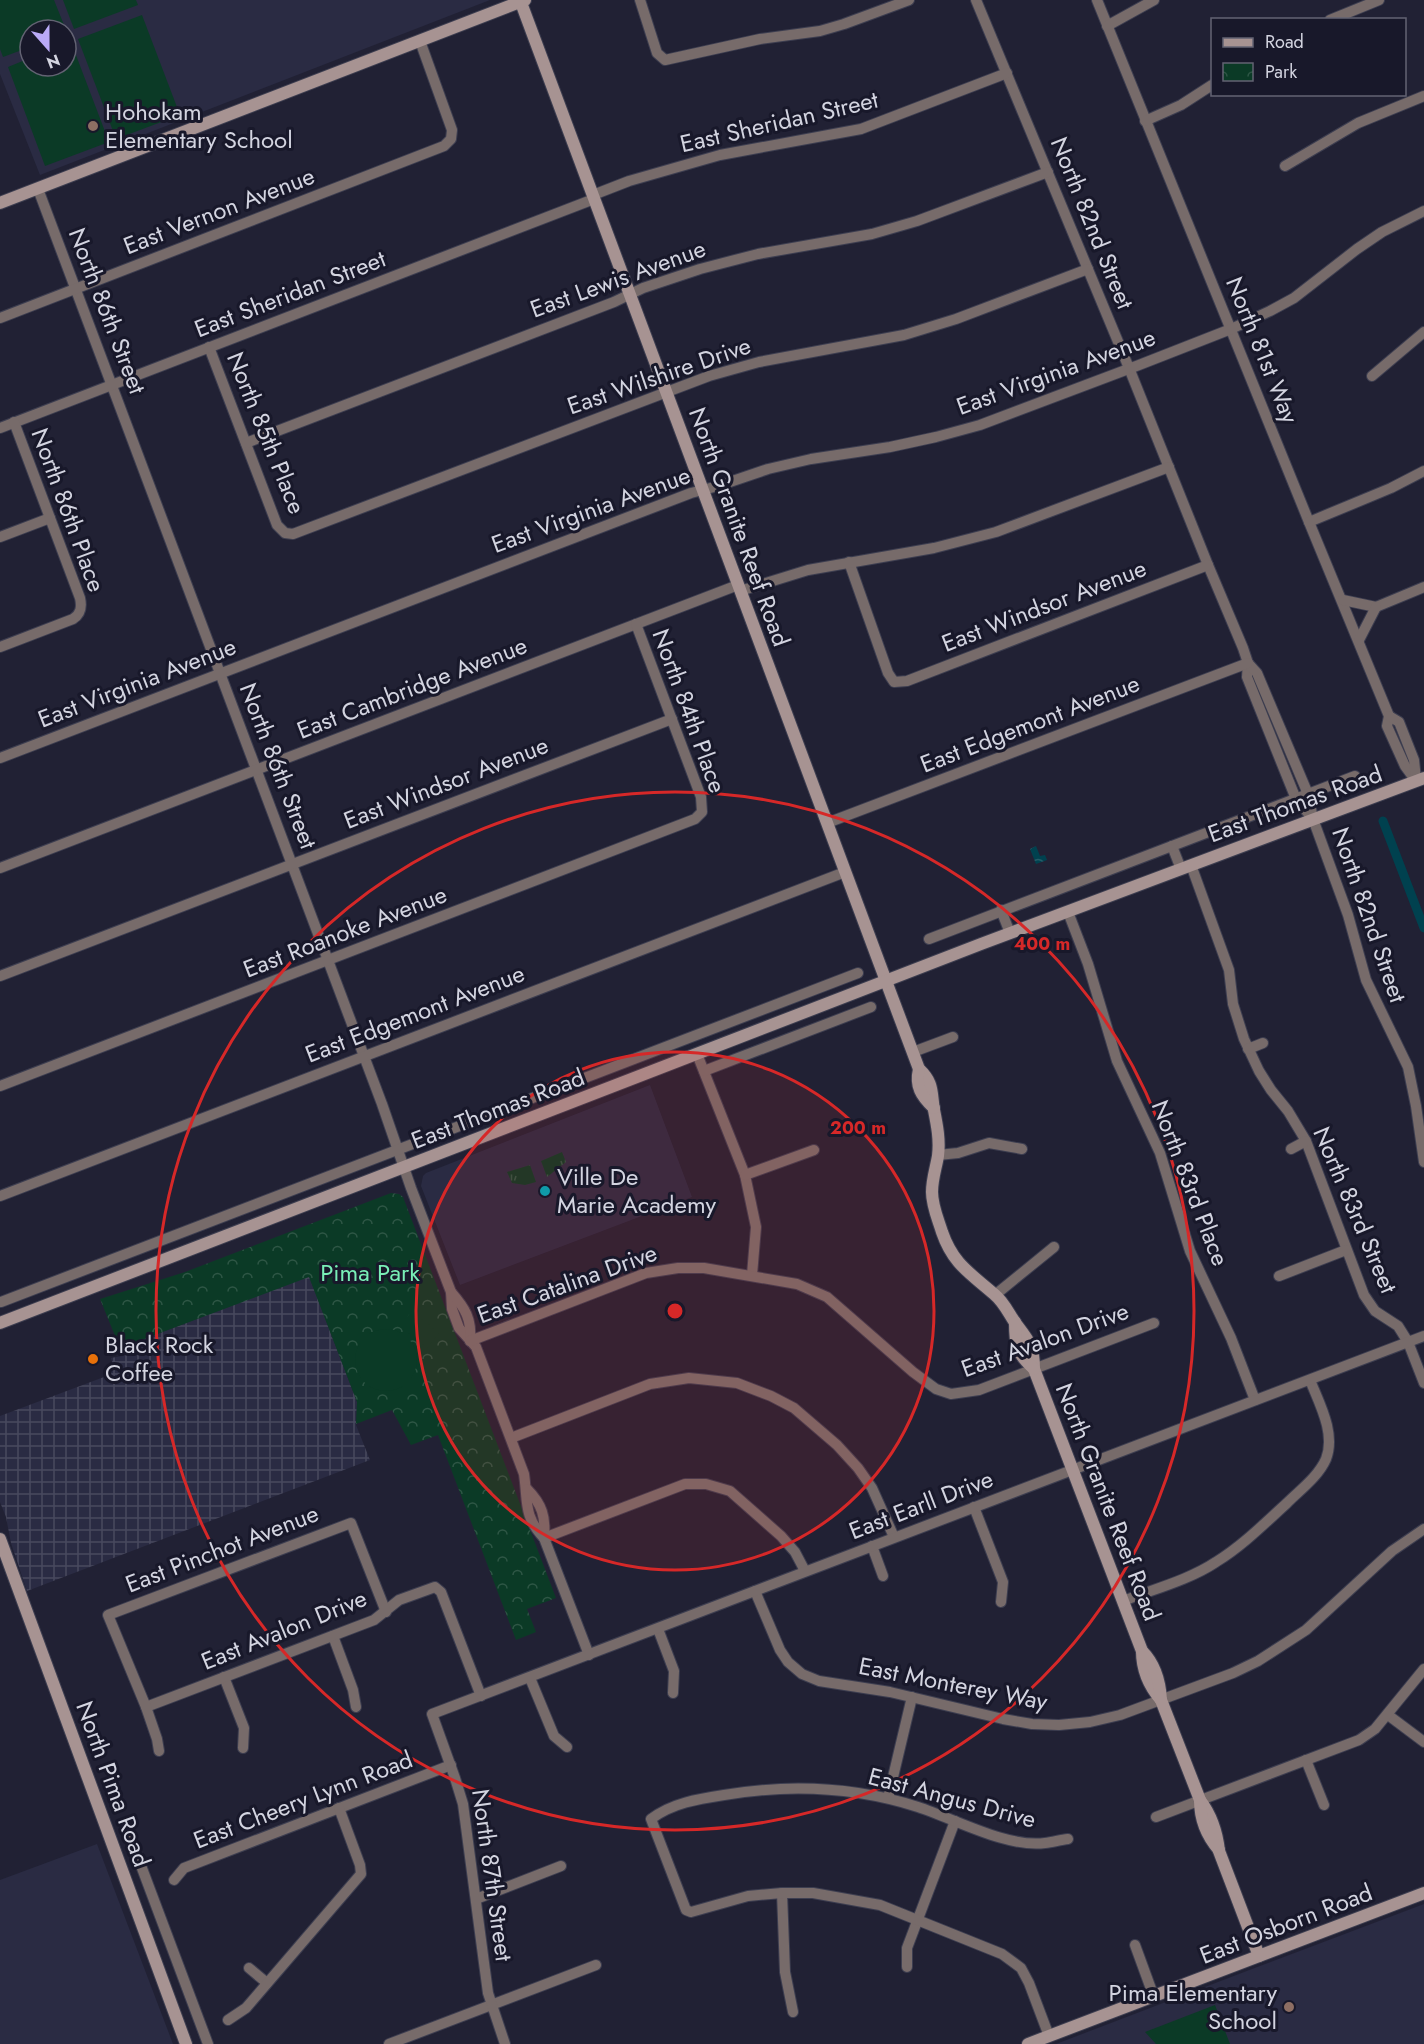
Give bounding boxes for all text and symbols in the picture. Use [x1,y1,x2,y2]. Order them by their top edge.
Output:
north arrow [18,18,78,78]
legend [1211,18,1406,96]
text: Road [1265,29,1304,55]
text: N [43,49,63,75]
text: Park [1265,59,1297,85]
street label: East Sheridan Street [676,82,882,161]
place label: Hohokam Elementary School [105,94,293,157]
marker: Hohokam Elementary School [86,119,100,133]
street label: North 82nd Street [1042,131,1143,314]
street label: East Vernon Avenue [118,158,319,263]
street label: North 86th Street [60,223,155,399]
street label: East Lewis Avenue [525,231,710,327]
street label: East Sheridan Street [189,241,391,346]
street label: North 81st Way [1217,271,1308,429]
street label: East Virginia Avenue [951,319,1160,424]
street label: East Wilshire Drive [562,328,755,423]
street label: North 85th Place [218,347,315,519]
street label: North Granite Reef Road [680,402,799,651]
street label: North 86th Place [23,423,114,597]
street label: East Virginia Avenue [486,457,695,562]
street label: East Windsor Avenue [936,550,1151,661]
street label: North 84th Place [644,624,735,798]
street label: East Cambridge Avenue [292,627,532,748]
street label: East Virginia Avenue [33,629,241,736]
street label: East Edgemont Avenue [915,666,1145,782]
street label: North 86th Street [231,678,326,854]
street label: East Windsor Avenue [338,727,553,838]
street label: East Thomas Road [1203,756,1387,851]
street label: North 82nd Street [1323,823,1416,1007]
street label: East Roanoke Avenue [238,877,452,987]
text: 400 m [1014,931,1070,957]
street label: East Edgemont Avenue [300,956,530,1072]
street label: East Thomas Road [406,1059,590,1158]
street label: North 83rd Place [1143,1095,1238,1271]
text: 200 m [830,1115,886,1141]
street label: North 83rd Street [1305,1121,1406,1299]
place label: Ville De Marie Academy [557,1159,717,1222]
marker: Ville De Marie Academy [538,1184,552,1198]
street label: East Catalina Drive [472,1235,662,1332]
park label: Pima Park [320,1255,420,1290]
street label: East Avalon Drive [956,1293,1133,1386]
centre of rings [665,1301,685,1321]
place label: Black Rock Coffee [105,1327,214,1390]
marker: Black Rock Coffee [86,1352,100,1366]
street label: North Granite Reef Road [1047,1378,1170,1626]
street label: East Earll Drive [844,1461,998,1548]
street label: East Pinchot Avenue [120,1496,323,1601]
street label: East Avalon Drive [196,1580,372,1679]
street label: East Monterey Way [856,1648,1051,1719]
street label: North Pima Road [67,1696,160,1872]
street label: East Cheery Lynn Road [188,1742,417,1857]
street label: East Angus Drive [864,1758,1040,1837]
street label: North 87th Street [463,1787,522,1964]
street label: East Osborn Road [1194,1874,1377,1973]
place label: Pima Elementary School [1109,1975,1277,2038]
marker: Pima Elementary School [1282,2000,1296,2014]

